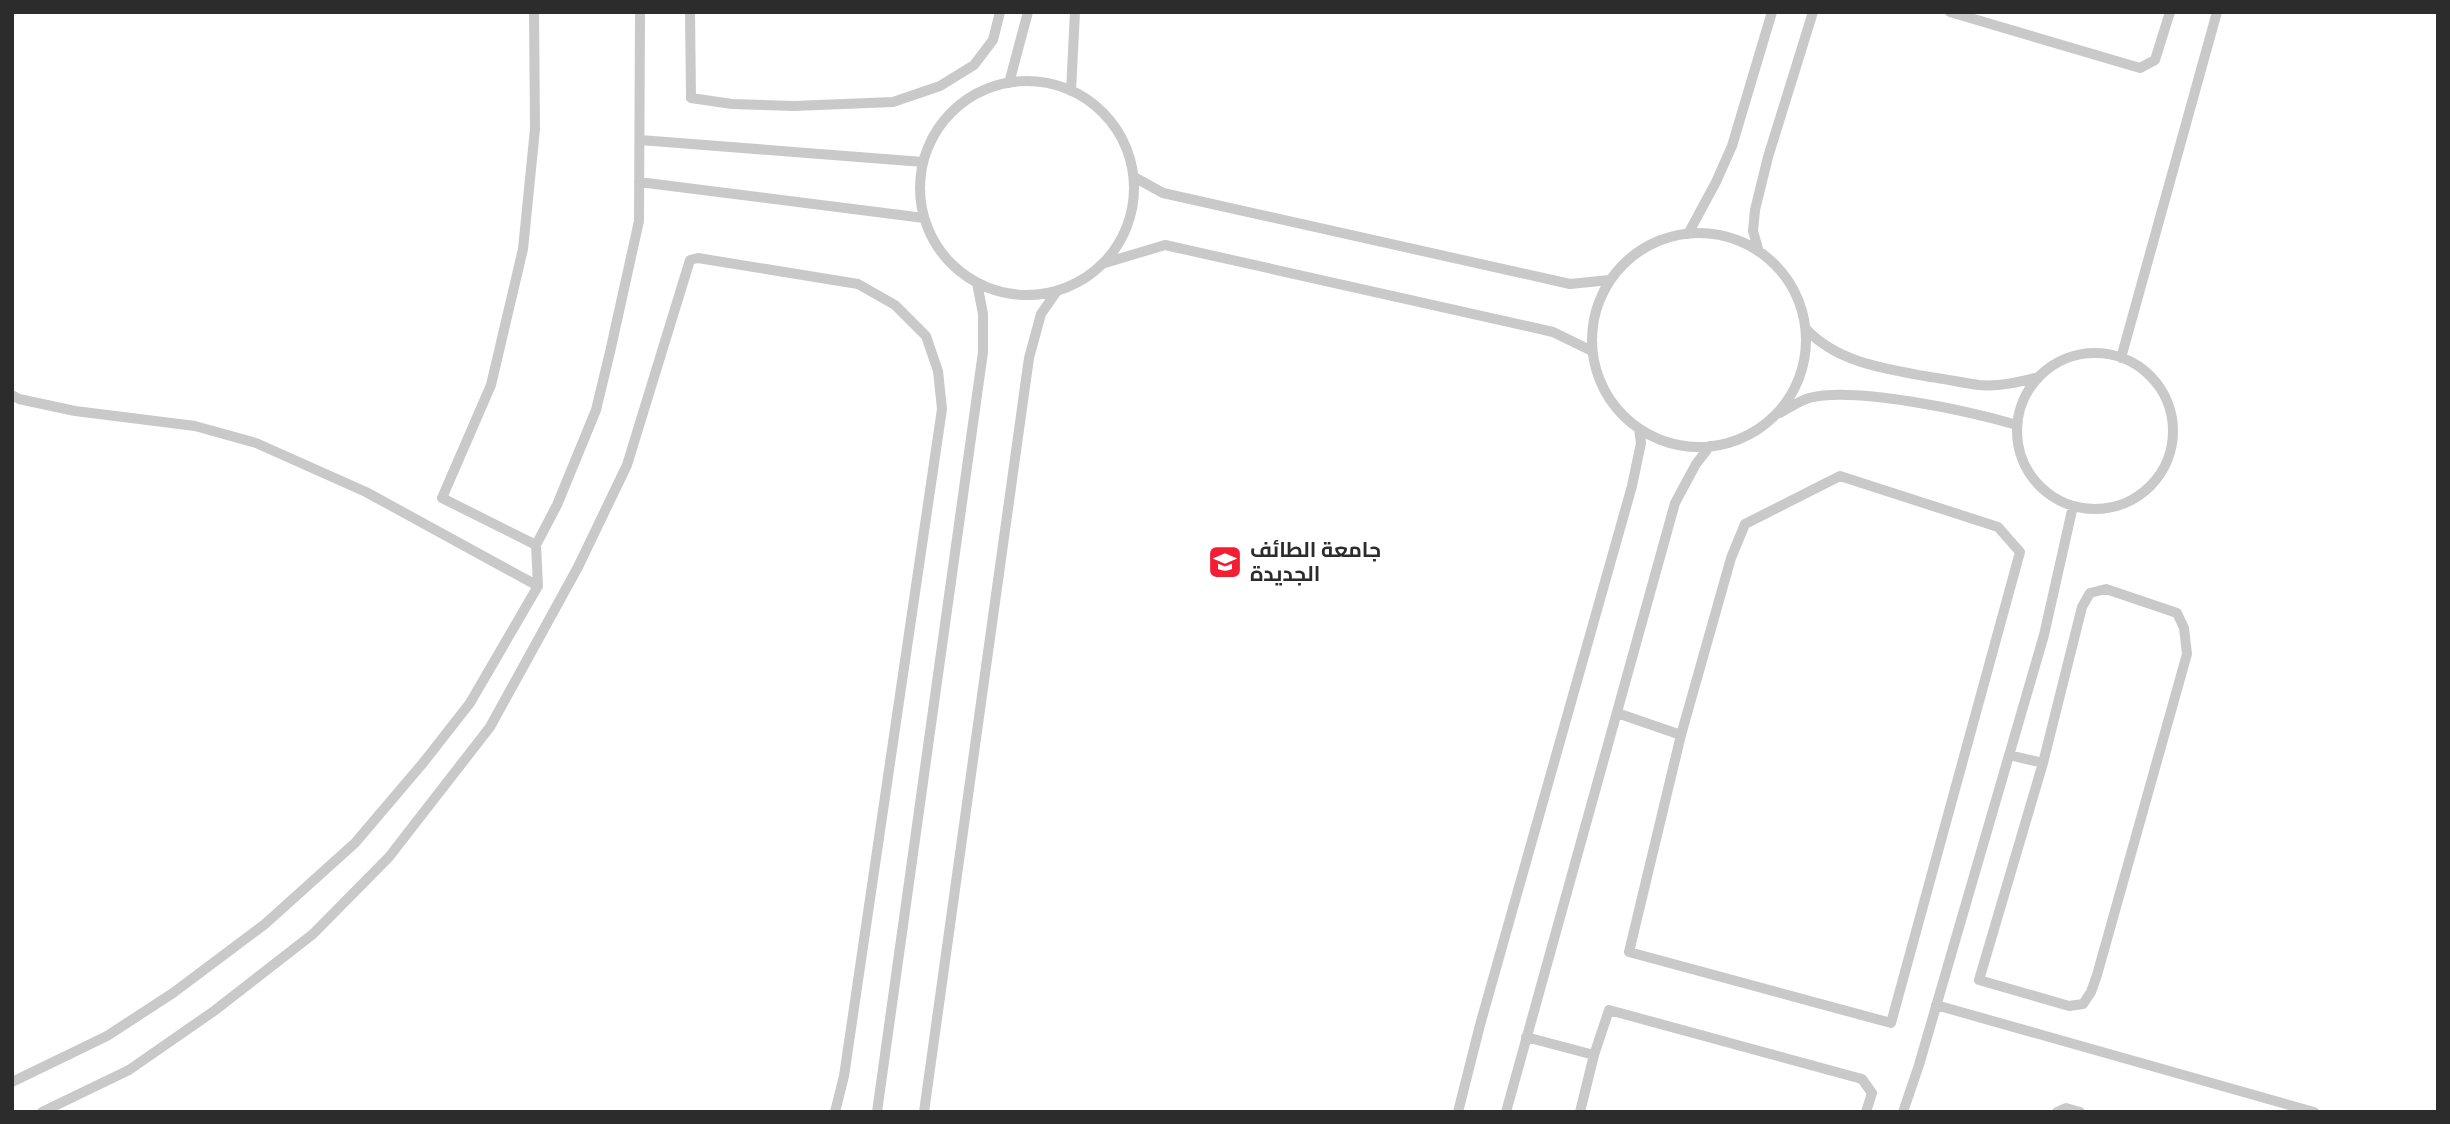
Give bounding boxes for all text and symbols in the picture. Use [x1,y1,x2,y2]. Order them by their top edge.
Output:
place label: جامعة الطائف الجديدة [1250,537,1381,587]
school or university icon: جامعة الطائف الجديدة [1206,543,1244,581]

